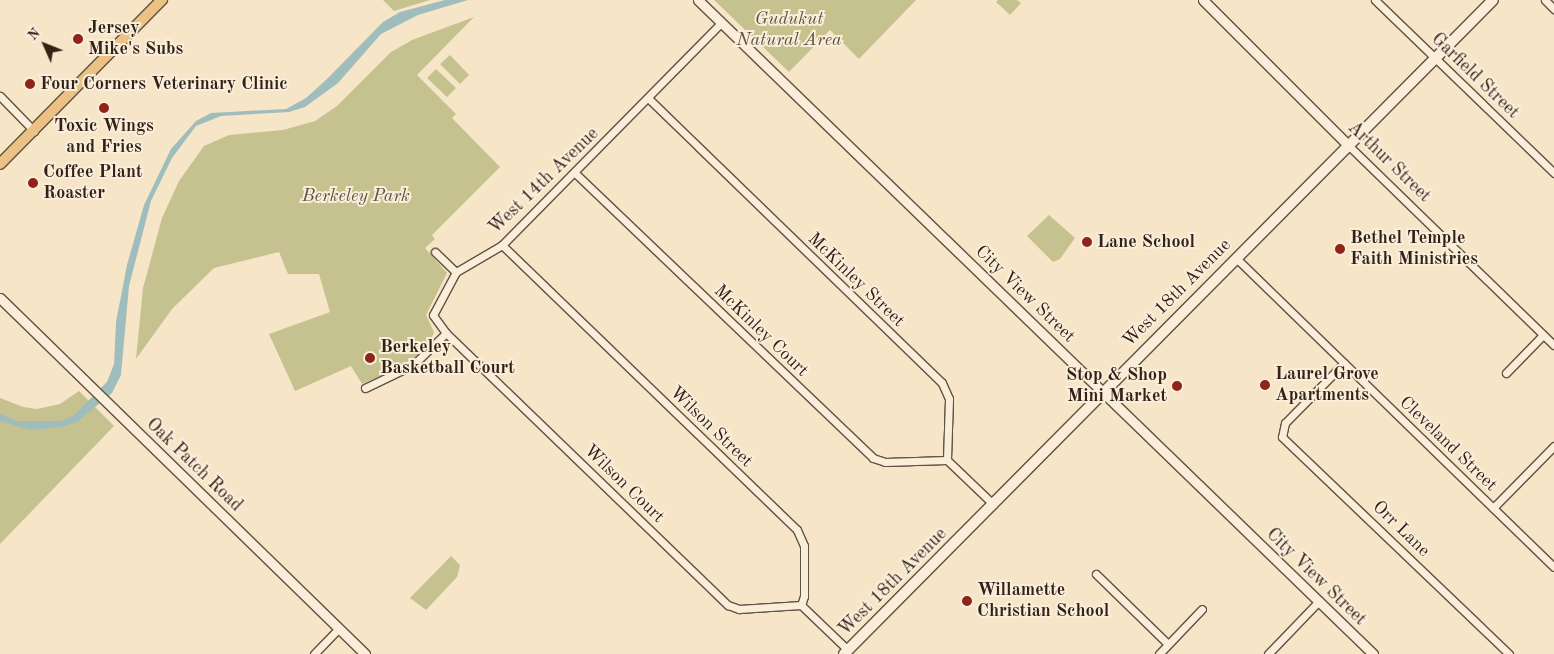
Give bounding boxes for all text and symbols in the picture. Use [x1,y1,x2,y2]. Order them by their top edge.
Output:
park label: Gudukut Natural Area [736,9,842,52]
place label: Jersey Mike's Subs [88,18,183,60]
north arrow [20,20,70,70]
text: N [25,26,43,43]
street label: Garfield Street [1426,29,1524,123]
marker: Jersey Mike's Subs [72,33,84,45]
place label: Four Corners Veterinary Clinic [40,73,288,95]
marker: Four Corners Veterinary Clinic [24,78,36,90]
marker: Toxic Wings and Fries [98,102,110,114]
place label: Toxic Wings and Fries [54,116,154,158]
street label: Arthur Street [1343,117,1435,207]
street label: West 14th Avenue [485,123,603,239]
place label: Coffee Plant Roaster [43,162,142,204]
marker: Coffee Plant Roaster [27,177,39,189]
park label: Berkeley Park [302,185,410,207]
street label: McKinley Street [803,228,909,332]
place label: Bethel Temple Faith Ministries [1350,228,1478,270]
place label: Lane School [1097,231,1195,253]
street label: West 18th Avenue [1118,234,1236,352]
marker: Lane School [1081,236,1093,248]
street label: City View Street [970,241,1080,347]
marker: Bethel Temple Faith Ministries [1334,243,1346,255]
street label: McKinley Court [709,280,813,382]
place label: Berkeley Basketball Court [380,337,515,379]
marker: Berkeley Basketball Court [364,352,376,364]
place label: Laurel Grove Apartments [1275,364,1379,406]
place label: Stop & Shop Mini Market [1066,365,1167,408]
marker: Laurel Grove Apartments [1259,379,1271,391]
marker: Stop & Shop Mini Market [1171,380,1183,392]
street label: Wilson Street [665,382,757,472]
street label: Cleveland Street [1395,392,1501,496]
street label: Oak Patch Road [141,414,247,516]
street label: Wilson Court [579,440,669,528]
street label: Orr Lane [1368,496,1434,562]
street label: West 18th Avenue [834,523,952,641]
street label: City View Street [1261,524,1371,630]
place label: Willamette Christian School [977,580,1109,622]
marker: Willamette Christian School [961,595,973,607]

